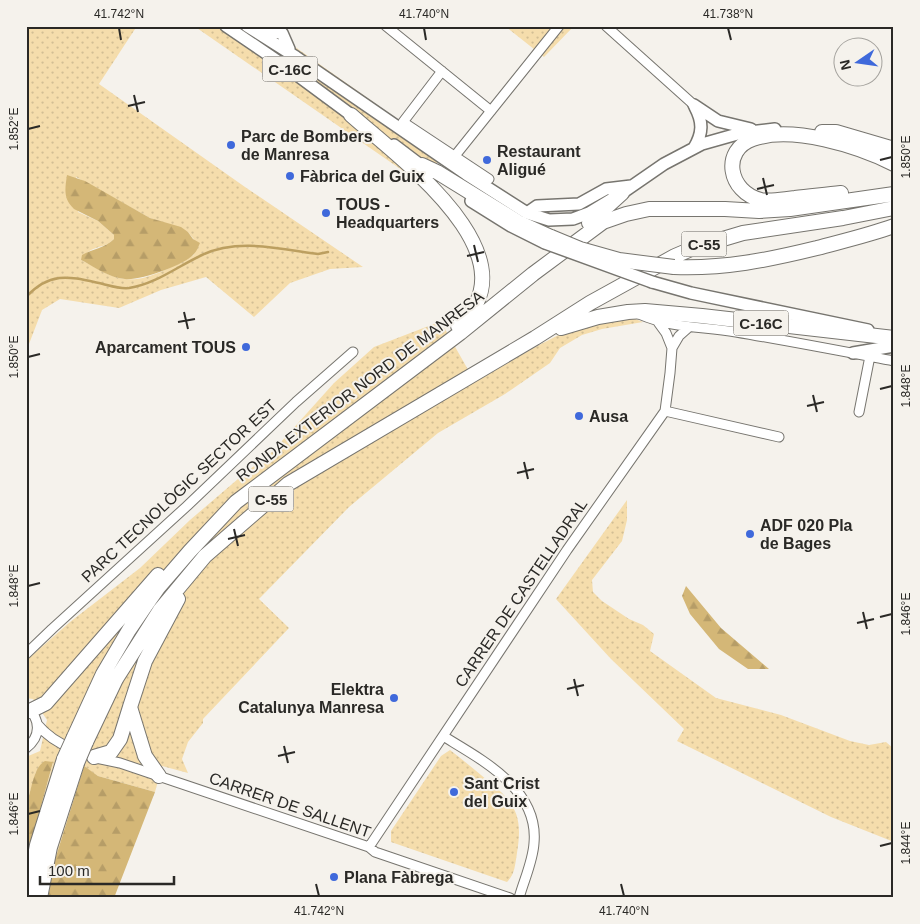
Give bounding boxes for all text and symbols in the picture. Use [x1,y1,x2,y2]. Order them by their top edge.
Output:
text: 41.742°N [94,7,144,21]
text: 41.740°N [399,7,449,21]
text: 41.738°N [703,7,753,21]
north arrow [832,38,882,88]
road number: C-16C [262,56,318,82]
text: N [836,58,854,72]
text: 1.852°E [7,108,21,150]
place label: Parc de Bombers de Manresa [241,128,373,163]
text: 1.850°E [899,136,913,178]
marker: Parc de Bombers de Manresa [225,139,237,151]
place label: Restaurant Aligué [497,143,581,178]
marker: Restaurant Aligué [481,154,493,166]
place label: Fàbrica del Guix [300,168,425,185]
marker: Fàbrica del Guix [284,170,296,182]
place label: TOUS - Headquarters [336,196,439,231]
marker: TOUS - Headquarters [320,207,332,219]
road number: C-55 [682,232,726,256]
street label: RONDA EXTERIOR NORD DE MANRESA [233,287,487,485]
road number: C-16C [734,310,788,336]
text: 1.850°E [7,336,21,378]
place label: Aparcament TOUS [95,339,236,356]
marker: Aparcament TOUS [240,341,252,353]
text: 1.848°E [899,365,913,407]
street label: PARC TECNOLÒGIC SECTOR EST [78,395,280,586]
place label: Ausa [589,408,628,425]
marker: Ausa [573,410,585,422]
road number: C-55 [248,486,294,512]
street label: CARRER DE CASTELLADRAL [452,496,591,690]
place label: ADF 020 Pla de Bages [760,517,853,552]
marker: ADF 020 Pla de Bages [744,528,756,540]
text: 1.848°E [7,565,21,607]
text: 1.846°E [899,593,913,635]
place label: Elektra Catalunya Manresa [238,681,384,716]
marker: Elektra Catalunya Manresa [388,692,400,704]
street label: CARRER DE SALLENT [207,769,373,841]
place label: Sant Crist del Guix [464,775,540,810]
marker: Sant Crist del Guix [448,786,460,798]
text: 1.846°E [7,793,21,835]
text: 1.844°E [899,822,913,864]
scale bar [40,854,174,886]
text: 100 m [48,862,90,879]
place label: Plana Fàbrega [344,869,453,886]
marker: Plana Fàbrega [328,871,340,883]
text: 41.742°N [294,904,344,918]
text: 41.740°N [599,904,649,918]

